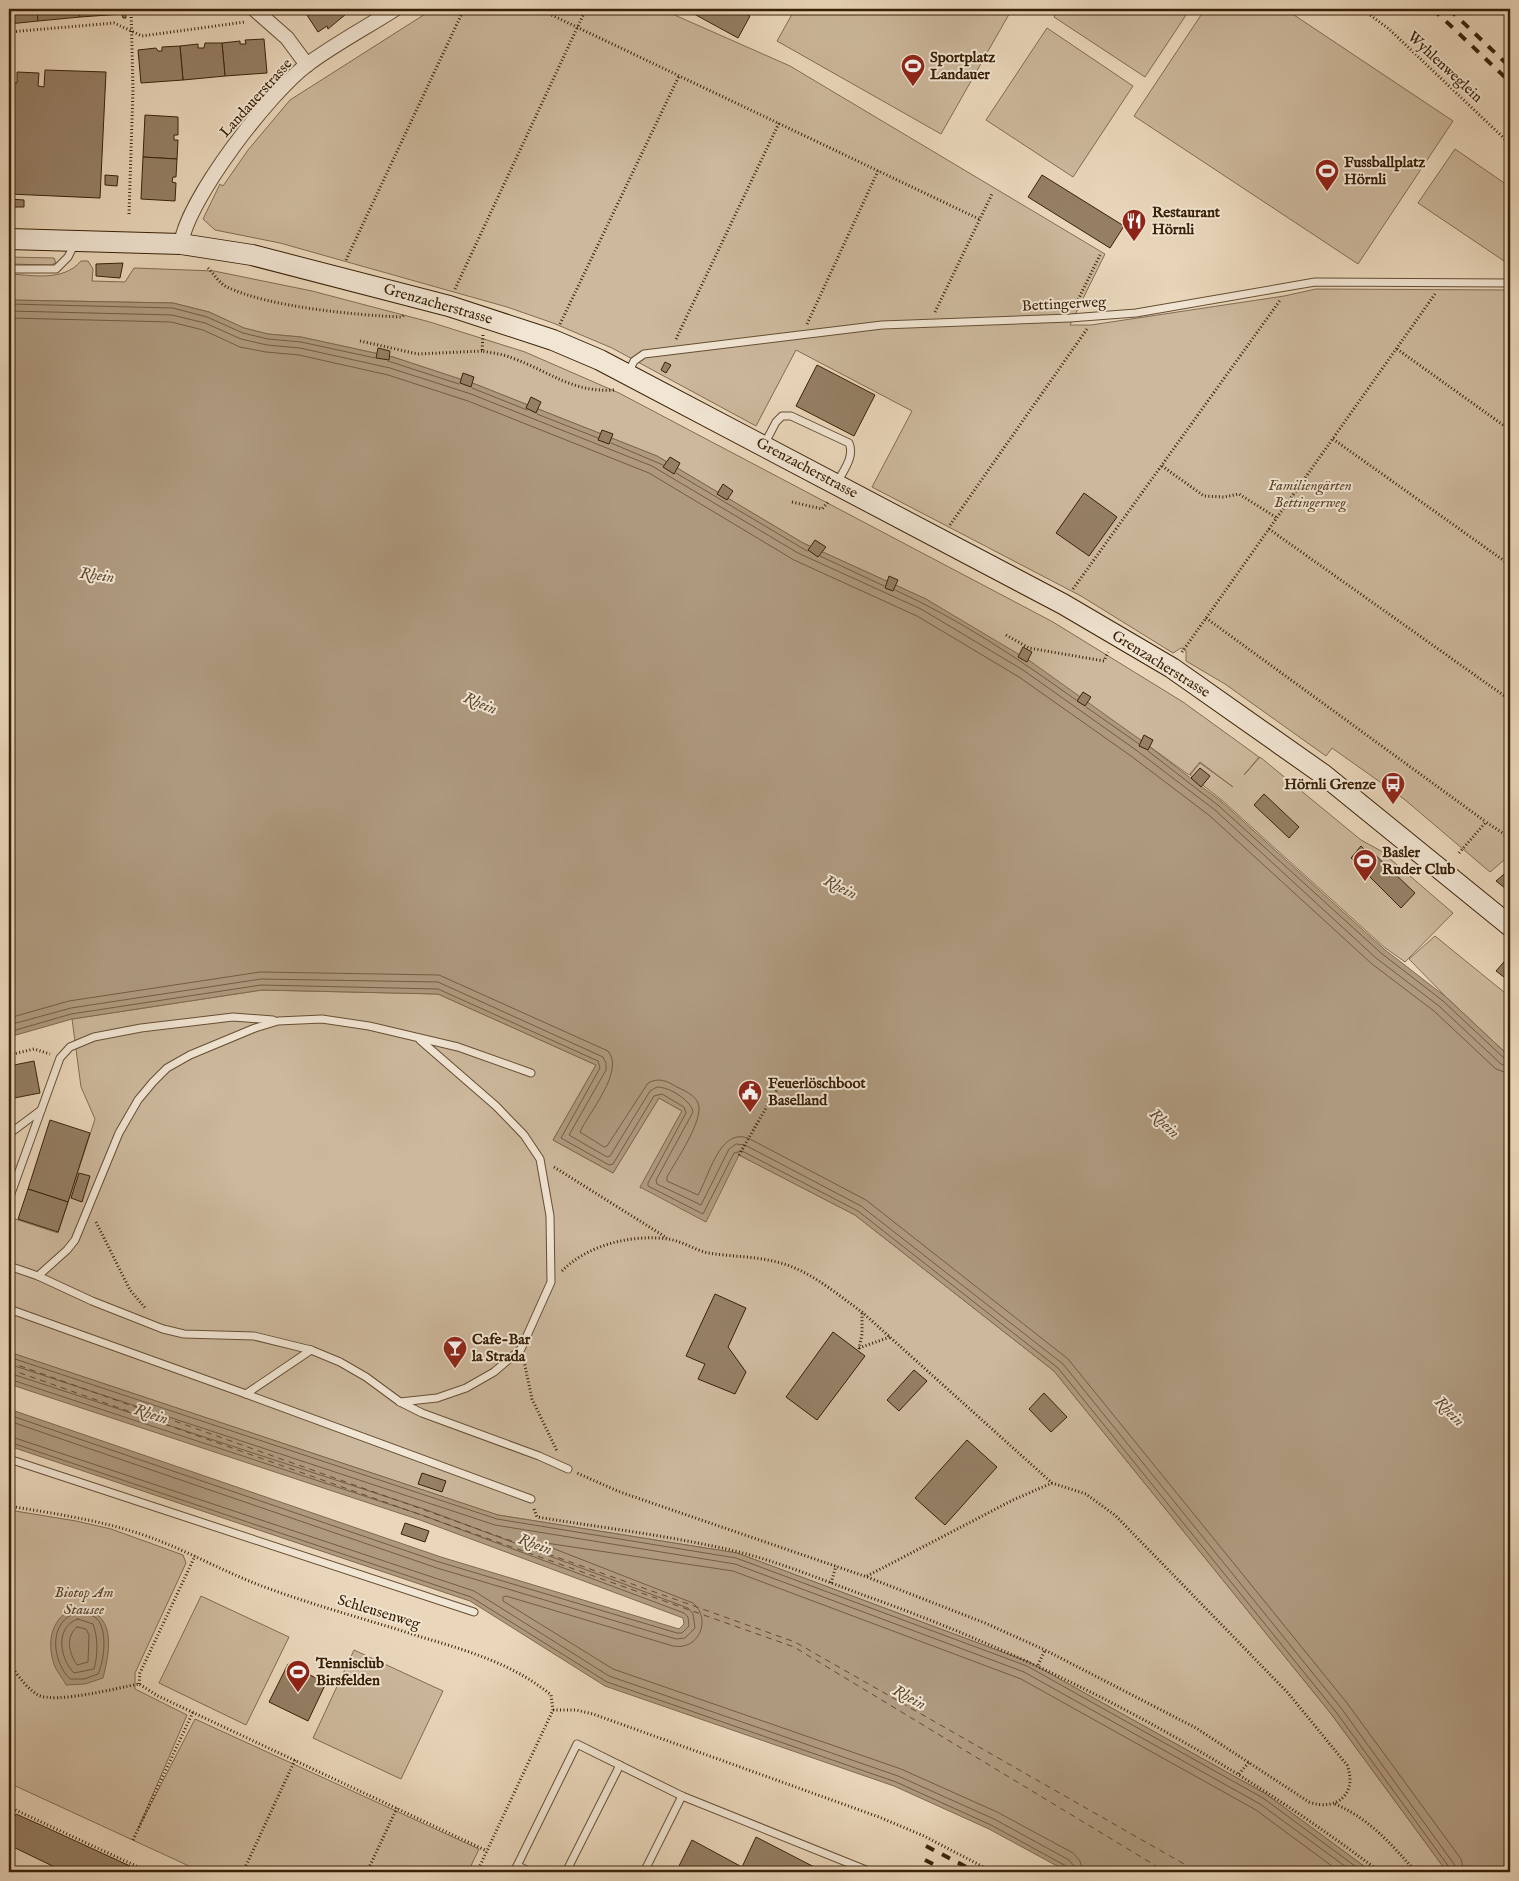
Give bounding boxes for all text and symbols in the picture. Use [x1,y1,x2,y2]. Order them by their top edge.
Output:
street label: Wyhlenweglein [1403,27,1487,107]
place label: Sportplatz Landauer [930,48,995,84]
sports icon: Sportplatz Landauer [900,53,926,87]
street label: Landauerstrasse [216,55,296,141]
place label: Fussballplatz Hörnli [1344,153,1425,189]
sports icon: Fussballplatz Hörnli [1314,158,1340,192]
place label: Restaurant Hörnli [1152,203,1221,239]
restaurant icon: Restaurant Hörnli [1121,208,1147,242]
street label: Grenzacherstrasse [381,279,495,329]
street label: Bettingerweg [1021,292,1108,316]
street label: Grenzacherstrasse [753,433,861,503]
park label: Familiengärten Bettingerweg [1268,476,1352,513]
water label: Rhein [79,564,115,588]
street label: Grenzacherstrasse [1108,626,1214,702]
water label: Rhein [460,688,500,720]
bus stop icon: Hörnli Grenze [1380,771,1406,805]
place label: Hörnli Grenze [1284,775,1376,794]
place label: Basler Ruder Club [1382,843,1455,879]
sports icon: Basler Ruder Club [1352,848,1378,882]
water label: Rhein [820,871,860,905]
place label: Feuerlöschboot Baselland [768,1074,866,1110]
public building icon: Feuerlöschboot Baselland [737,1079,763,1113]
water label: Rhein [1145,1105,1183,1143]
place label: Cafe-Bar la Strada [471,1330,531,1366]
bar icon: Cafe-Bar la Strada [442,1335,468,1369]
water label: Rhein [1430,1393,1468,1431]
water label: Rhein [131,1400,171,1430]
water label: Rhein [515,1530,555,1560]
park label: Biotop Am Stausee [54,1583,114,1619]
street label: Schleusenweg [335,1590,424,1634]
place label: Tennisclub Birsfelden [315,1654,384,1690]
sports icon: Tennisclub Birsfelden [285,1659,311,1693]
water label: Rhein [889,1681,929,1715]

